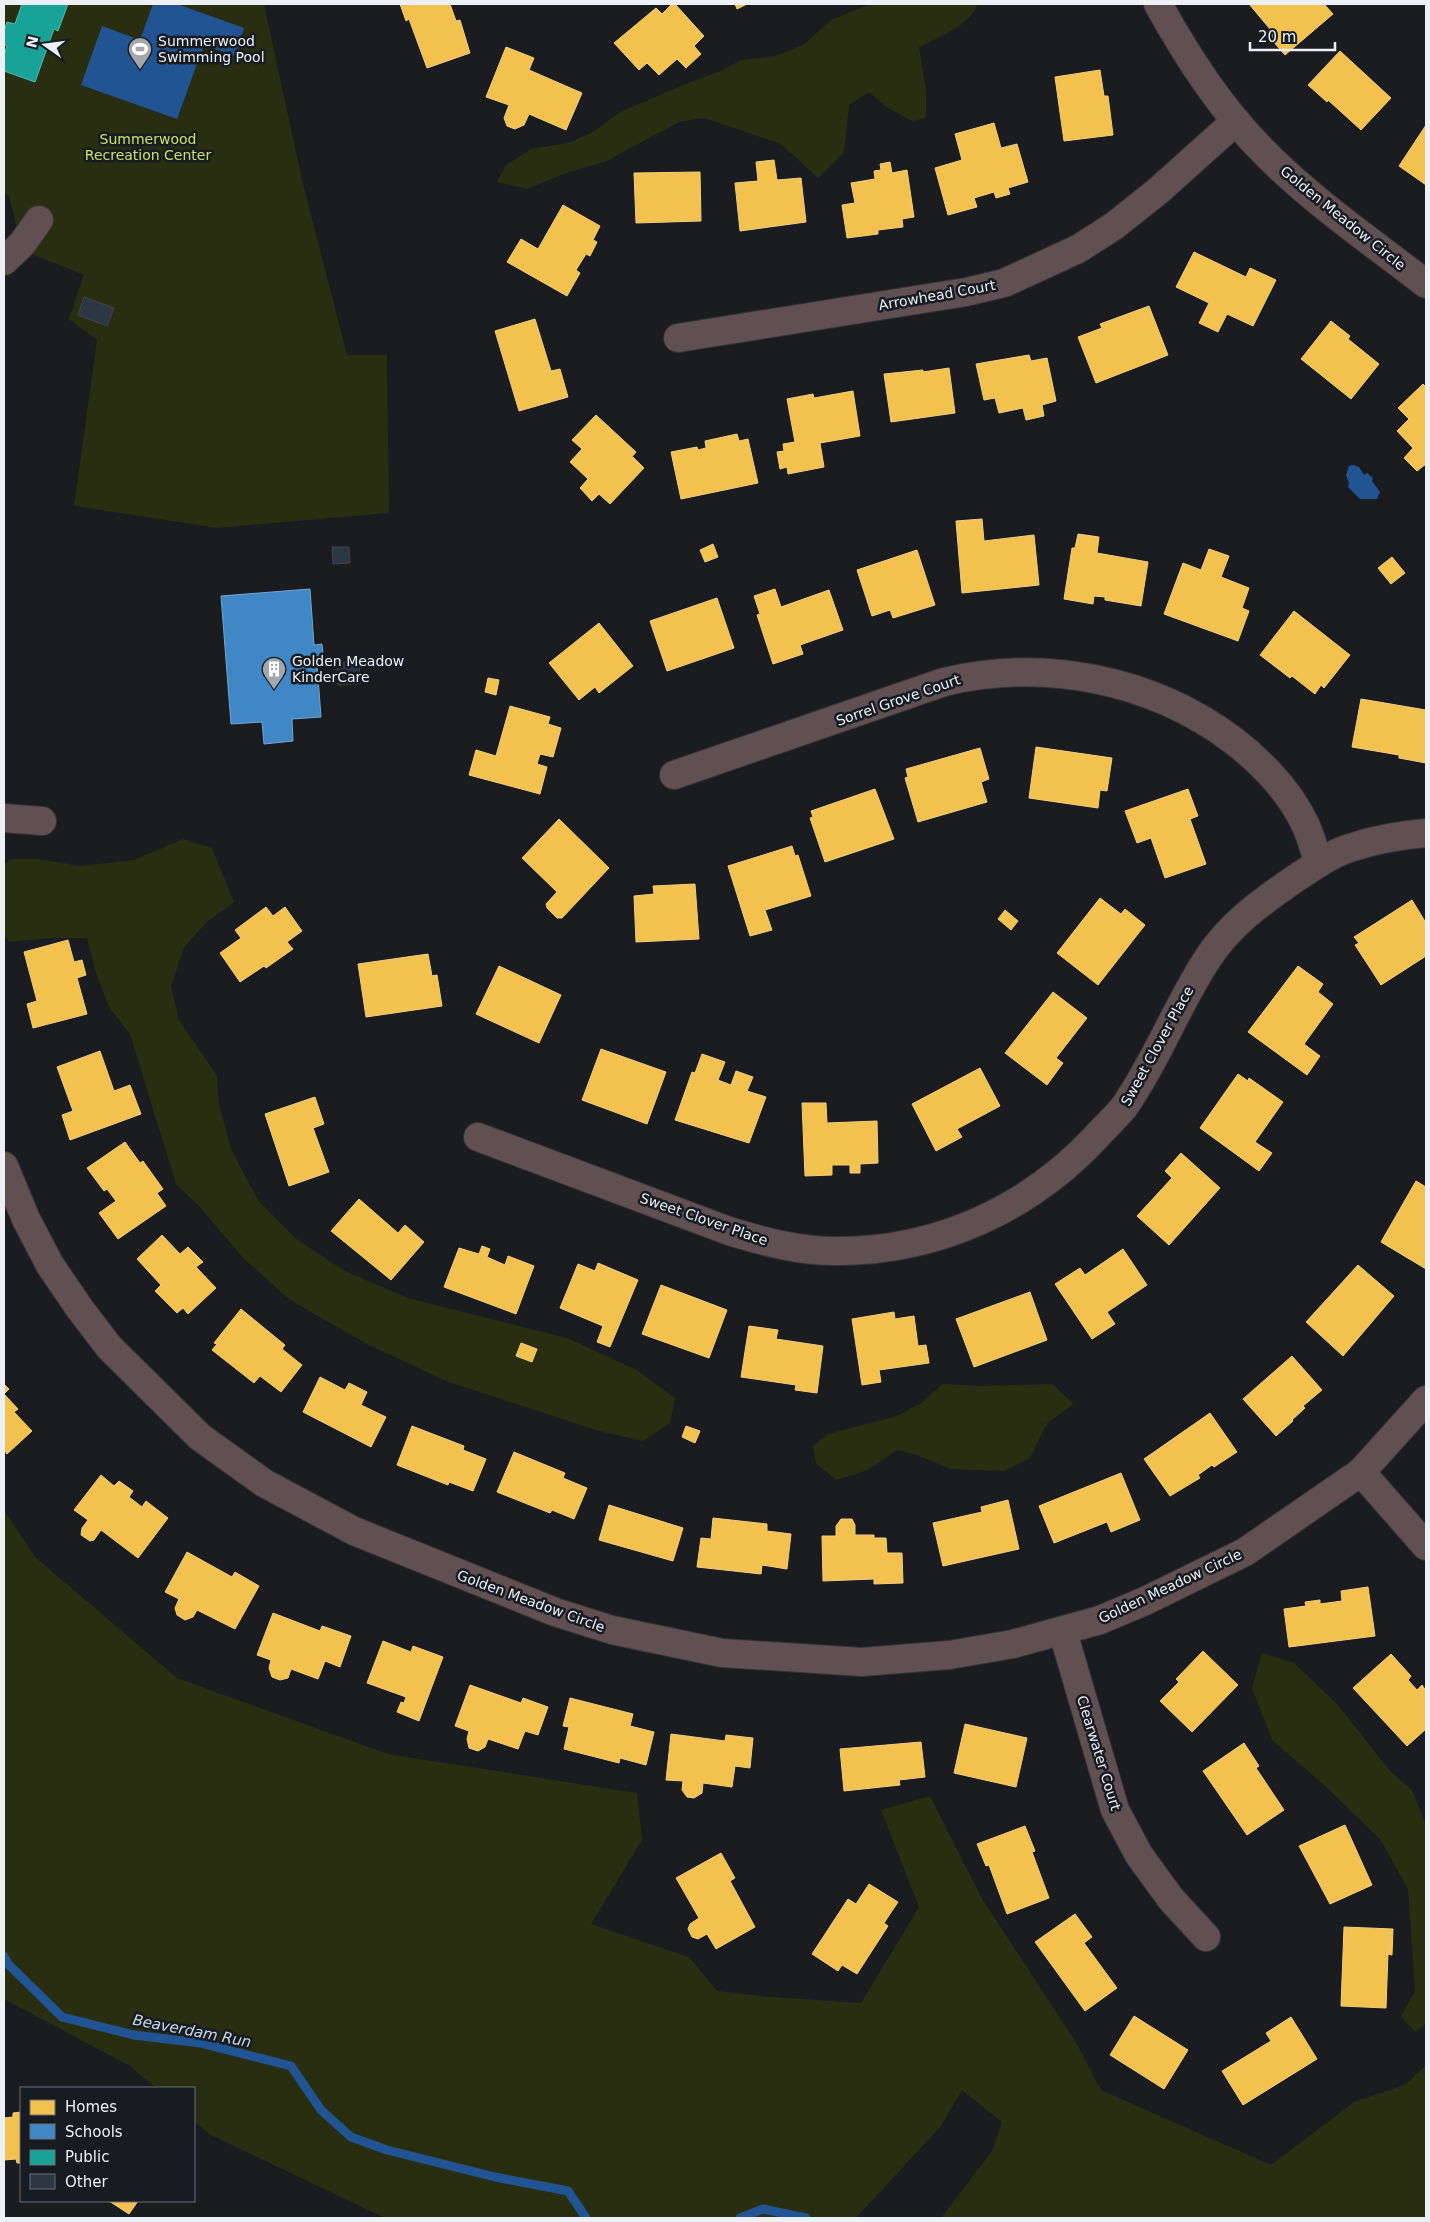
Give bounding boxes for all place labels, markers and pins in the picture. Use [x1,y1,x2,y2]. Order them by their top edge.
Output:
place label: Summerwood Swimming Pool [158,33,265,65]
sports icon: Summerwood Swimming Pool [127,36,153,70]
place label: Golden Meadow KinderCare [292,653,404,685]
building icon: Golden Meadow KinderCare [261,656,287,690]

